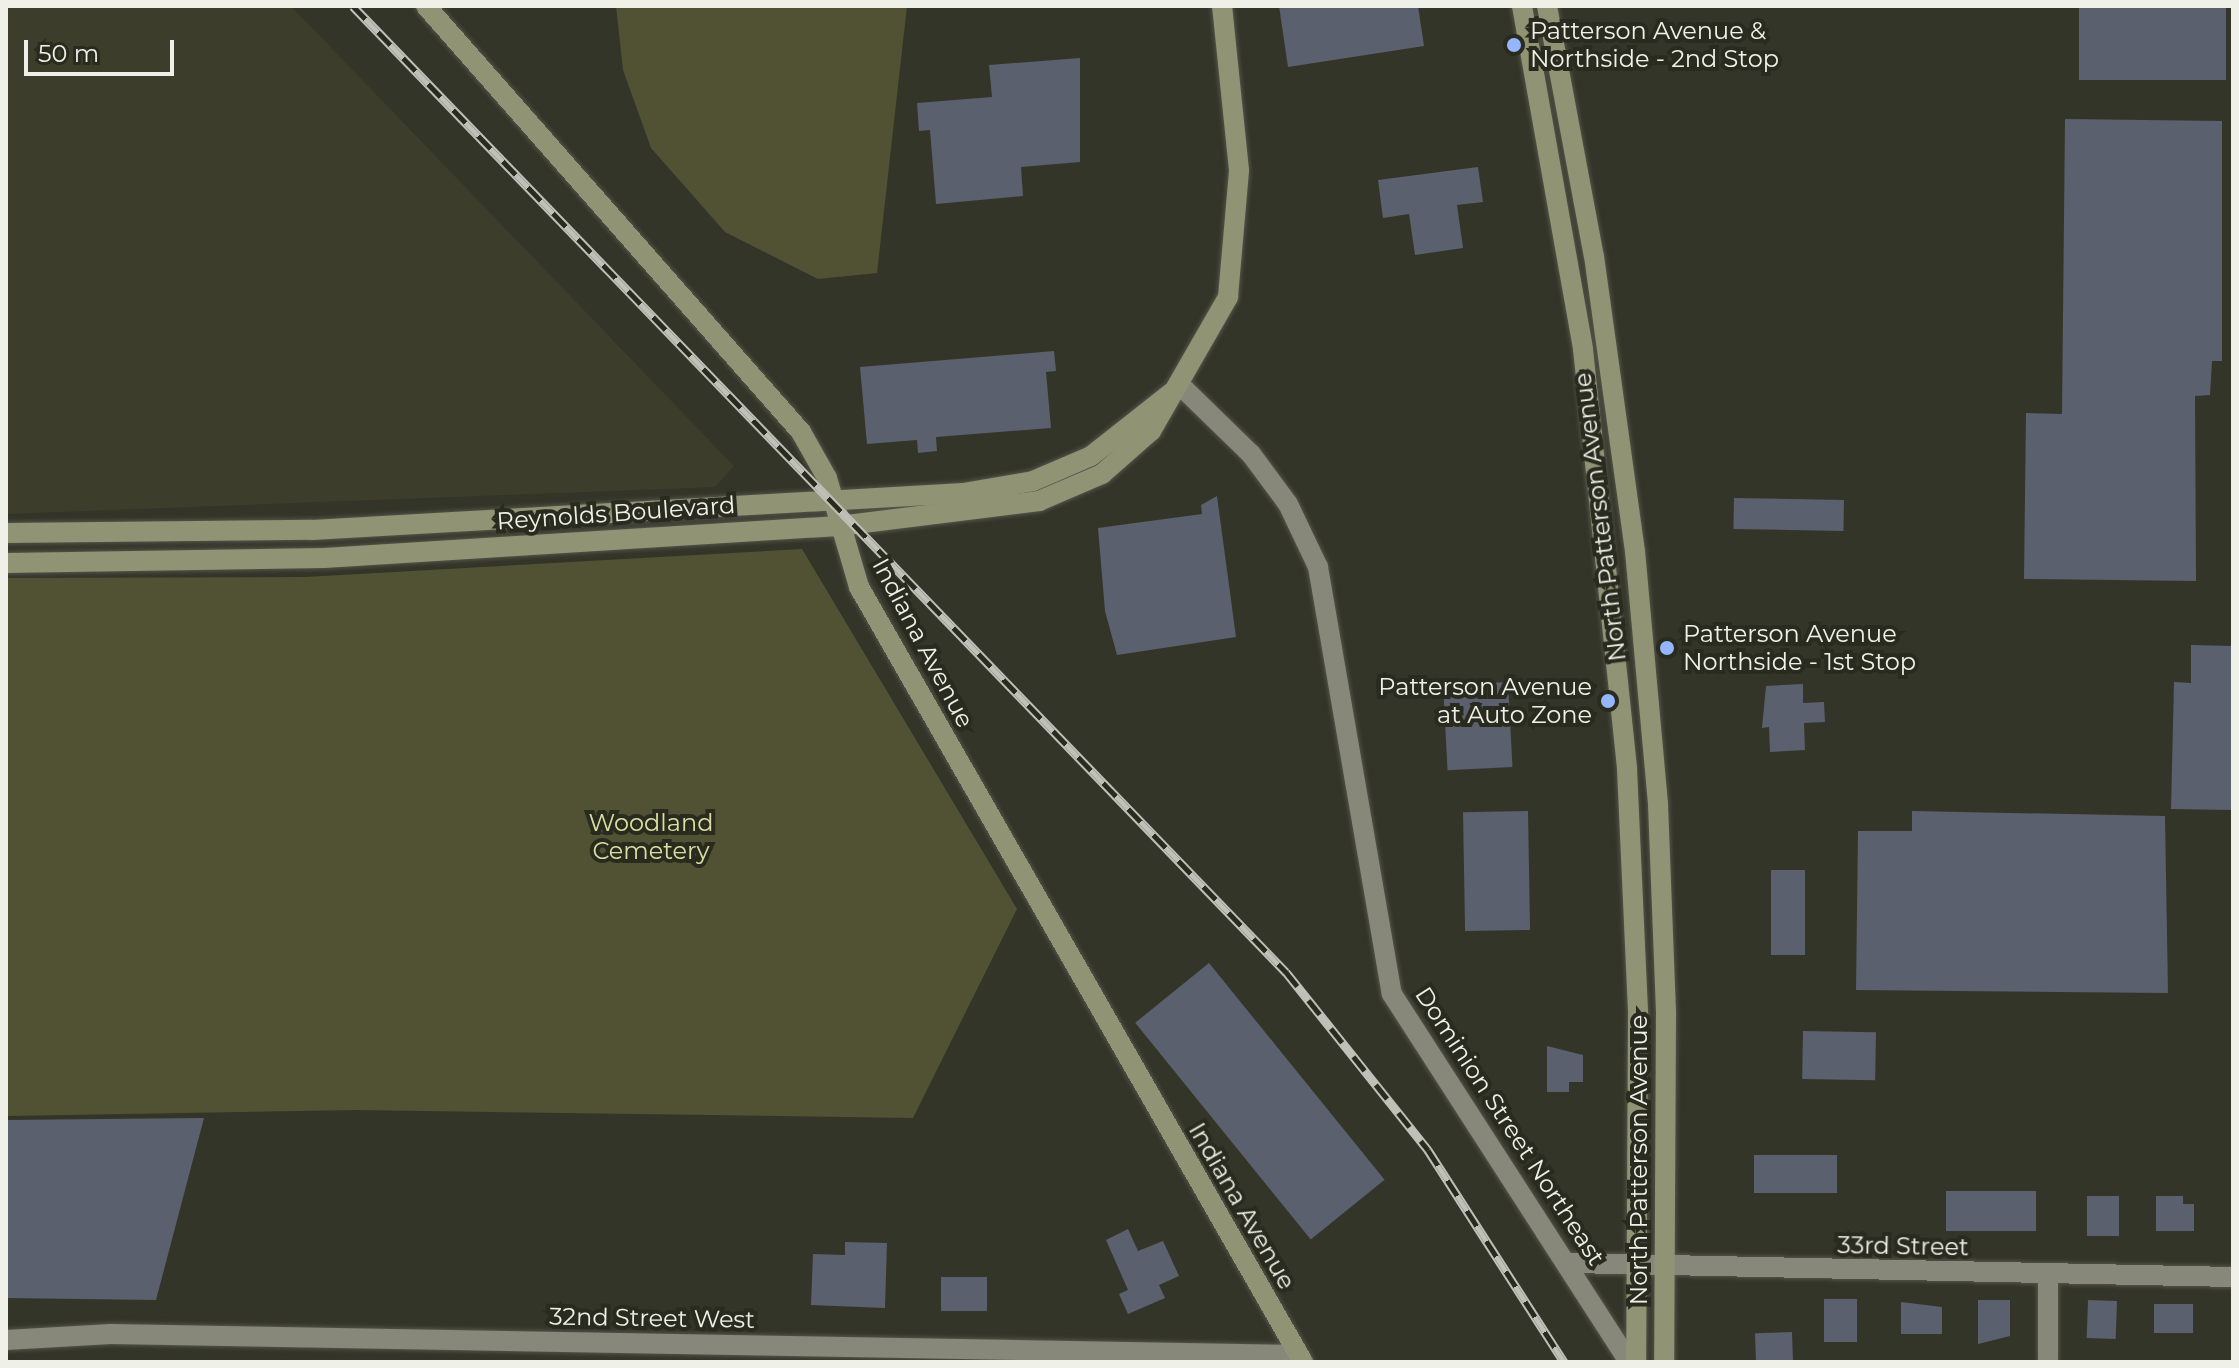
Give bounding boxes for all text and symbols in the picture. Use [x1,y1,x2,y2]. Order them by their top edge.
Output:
place label: Patterson Avenue & Northside - 2nd Stop [1530,17,1779,73]
scale bar [28,24,178,74]
marker: Patterson Avenue & Northside - 2nd Stop [1505,36,1523,54]
text: 50 m [38,39,99,68]
street label: North Patterson Avenue [1568,371,1632,663]
street label: Reynolds Boulevard [496,490,736,536]
street label: Indiana Avenue [866,553,980,733]
place label: Patterson Avenue Northside - 1st Stop [1683,620,1916,676]
marker: Patterson Avenue Northside - 1st Stop [1658,639,1676,657]
place label: Patterson Avenue at Auto Zone [1378,673,1592,729]
marker: Patterson Avenue at Auto Zone [1599,692,1617,710]
park label: Woodland Cemetery [589,809,713,865]
street label: Dominion Street Northeast [1409,981,1611,1271]
street label: North Patterson Avenue [1625,1015,1653,1305]
street label: Indiana Avenue [1183,1118,1301,1294]
street label: 33rd Street [1837,1230,1969,1262]
street label: 32nd Street West [549,1302,755,1334]

